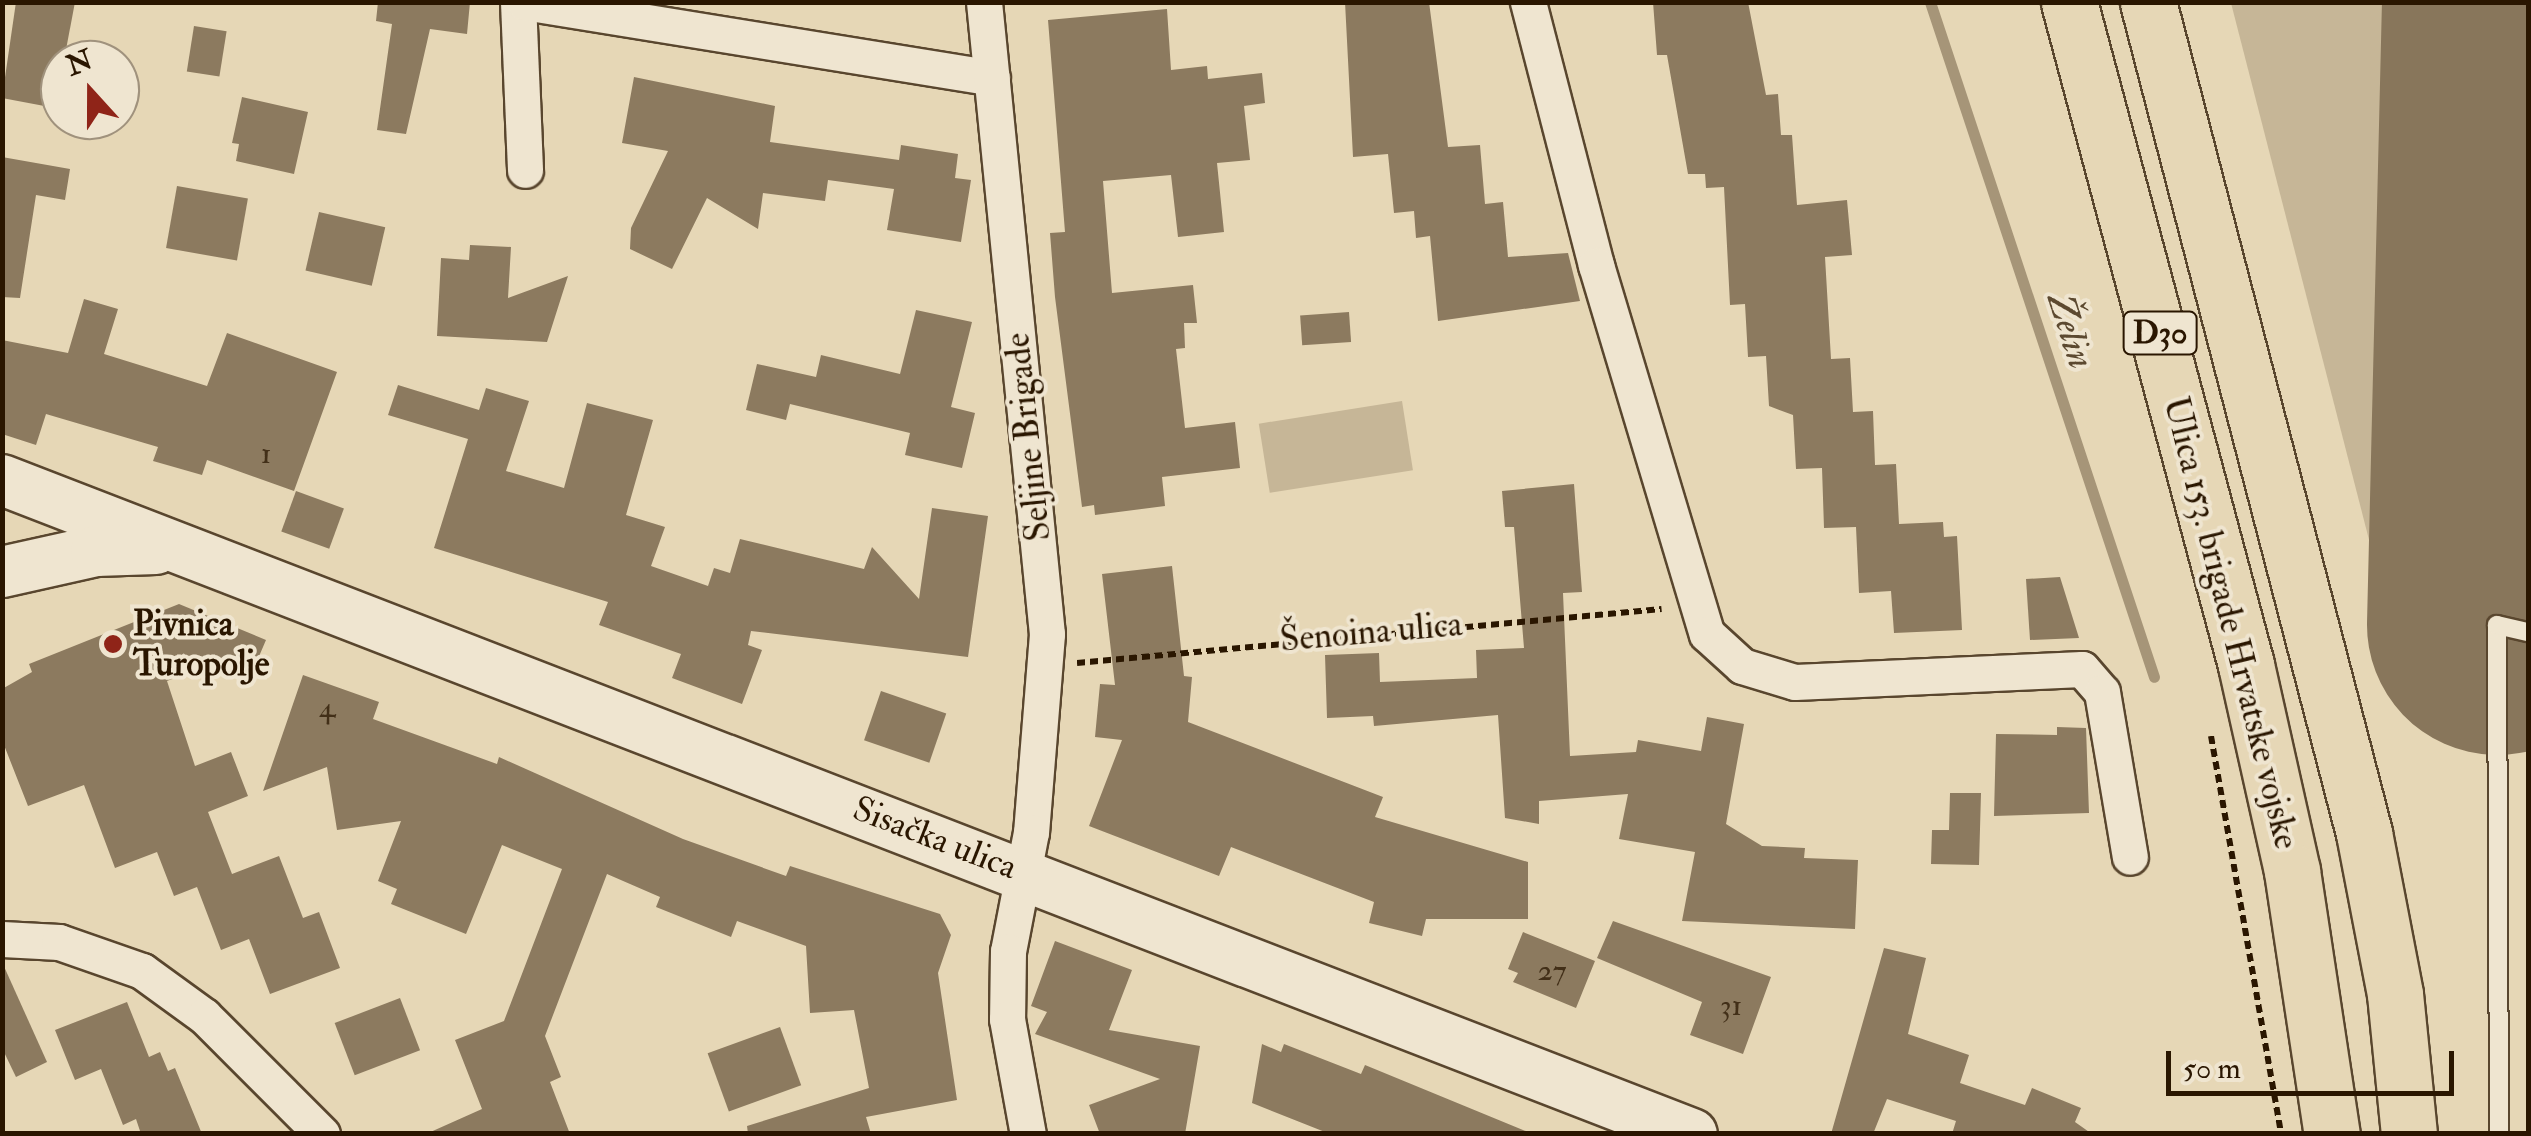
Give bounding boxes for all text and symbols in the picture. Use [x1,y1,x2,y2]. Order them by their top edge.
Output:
north arrow [40,40,140,140]
text: N [62,43,98,84]
water label: Želin [2036,288,2104,374]
road number: D30 [2122,306,2198,360]
street label: Seljine Brigade [996,331,1060,543]
street label: Ulica 153. brigade Hrvatske vojske [2154,393,2308,853]
house number: 1 [261,436,271,472]
place label: Pivnica Turopolje [133,603,269,685]
street label: Šenoina ulica [1278,603,1464,661]
marker: Pivnica Turopolje [102,633,124,655]
house number: 4 [319,690,335,726]
street label: Sisačka ulica [847,788,1023,888]
house number: 27 [1538,953,1566,989]
house number: 31 [1720,988,1742,1024]
scale bar [2171,1031,2458,1093]
text: 50 m [2183,1050,2241,1087]

